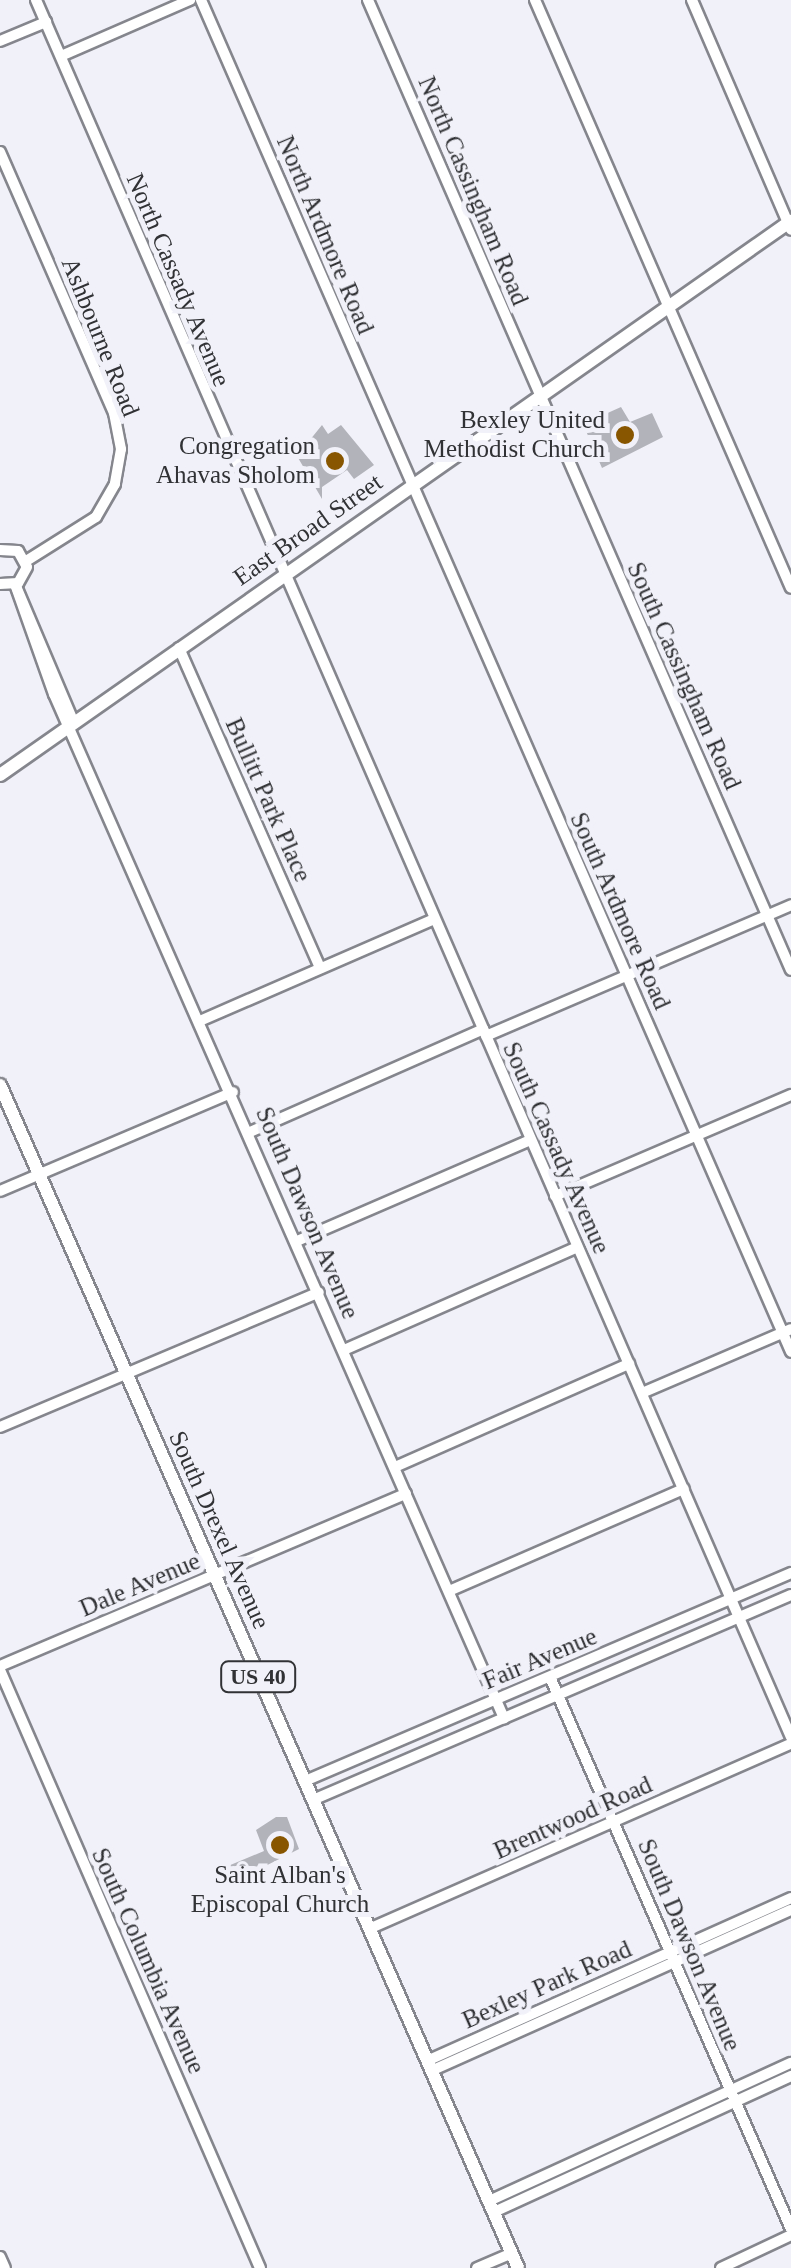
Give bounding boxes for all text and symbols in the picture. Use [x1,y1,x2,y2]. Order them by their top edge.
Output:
street label: North Cassingham Road [411,72,535,310]
street label: North Ardmore Road [269,131,381,339]
street label: North Cassady Avenue [119,168,237,392]
street label: Ashbourne Road [54,253,146,421]
place label: Bexley United Methodist Church [424,406,605,465]
marker: Bexley United Methodist Church [614,424,636,446]
place label: Congregation Ahavas Sholom [156,432,315,491]
marker: Congregation Ahavas Sholom [324,450,346,472]
street label: East Broad Street [228,468,388,592]
street label: South Cassingham Road [620,558,748,794]
street label: Bullitt Park Place [218,713,318,887]
street label: South Ardmore Road [563,807,677,1015]
street label: South Cassady Avenue [496,1037,616,1259]
street label: South Dawson Avenue [249,1102,365,1324]
street label: South Drexel Avenue [162,1426,276,1634]
street label: Dale Avenue [75,1546,205,1624]
street label: Fair Avenue [478,1621,602,1697]
road number: US 40 [218,1660,298,1694]
street label: Brentwood Road [489,1770,657,1866]
marker: Saint Alban's Episcopal Church [269,1834,291,1856]
street label: South Dawson Avenue [631,1834,747,2056]
street label: South Columbia Avenue [84,1843,212,2079]
place label: Saint Alban's Episcopal Church [191,1861,369,1920]
street label: Bexley Park Road [458,1934,636,2036]

